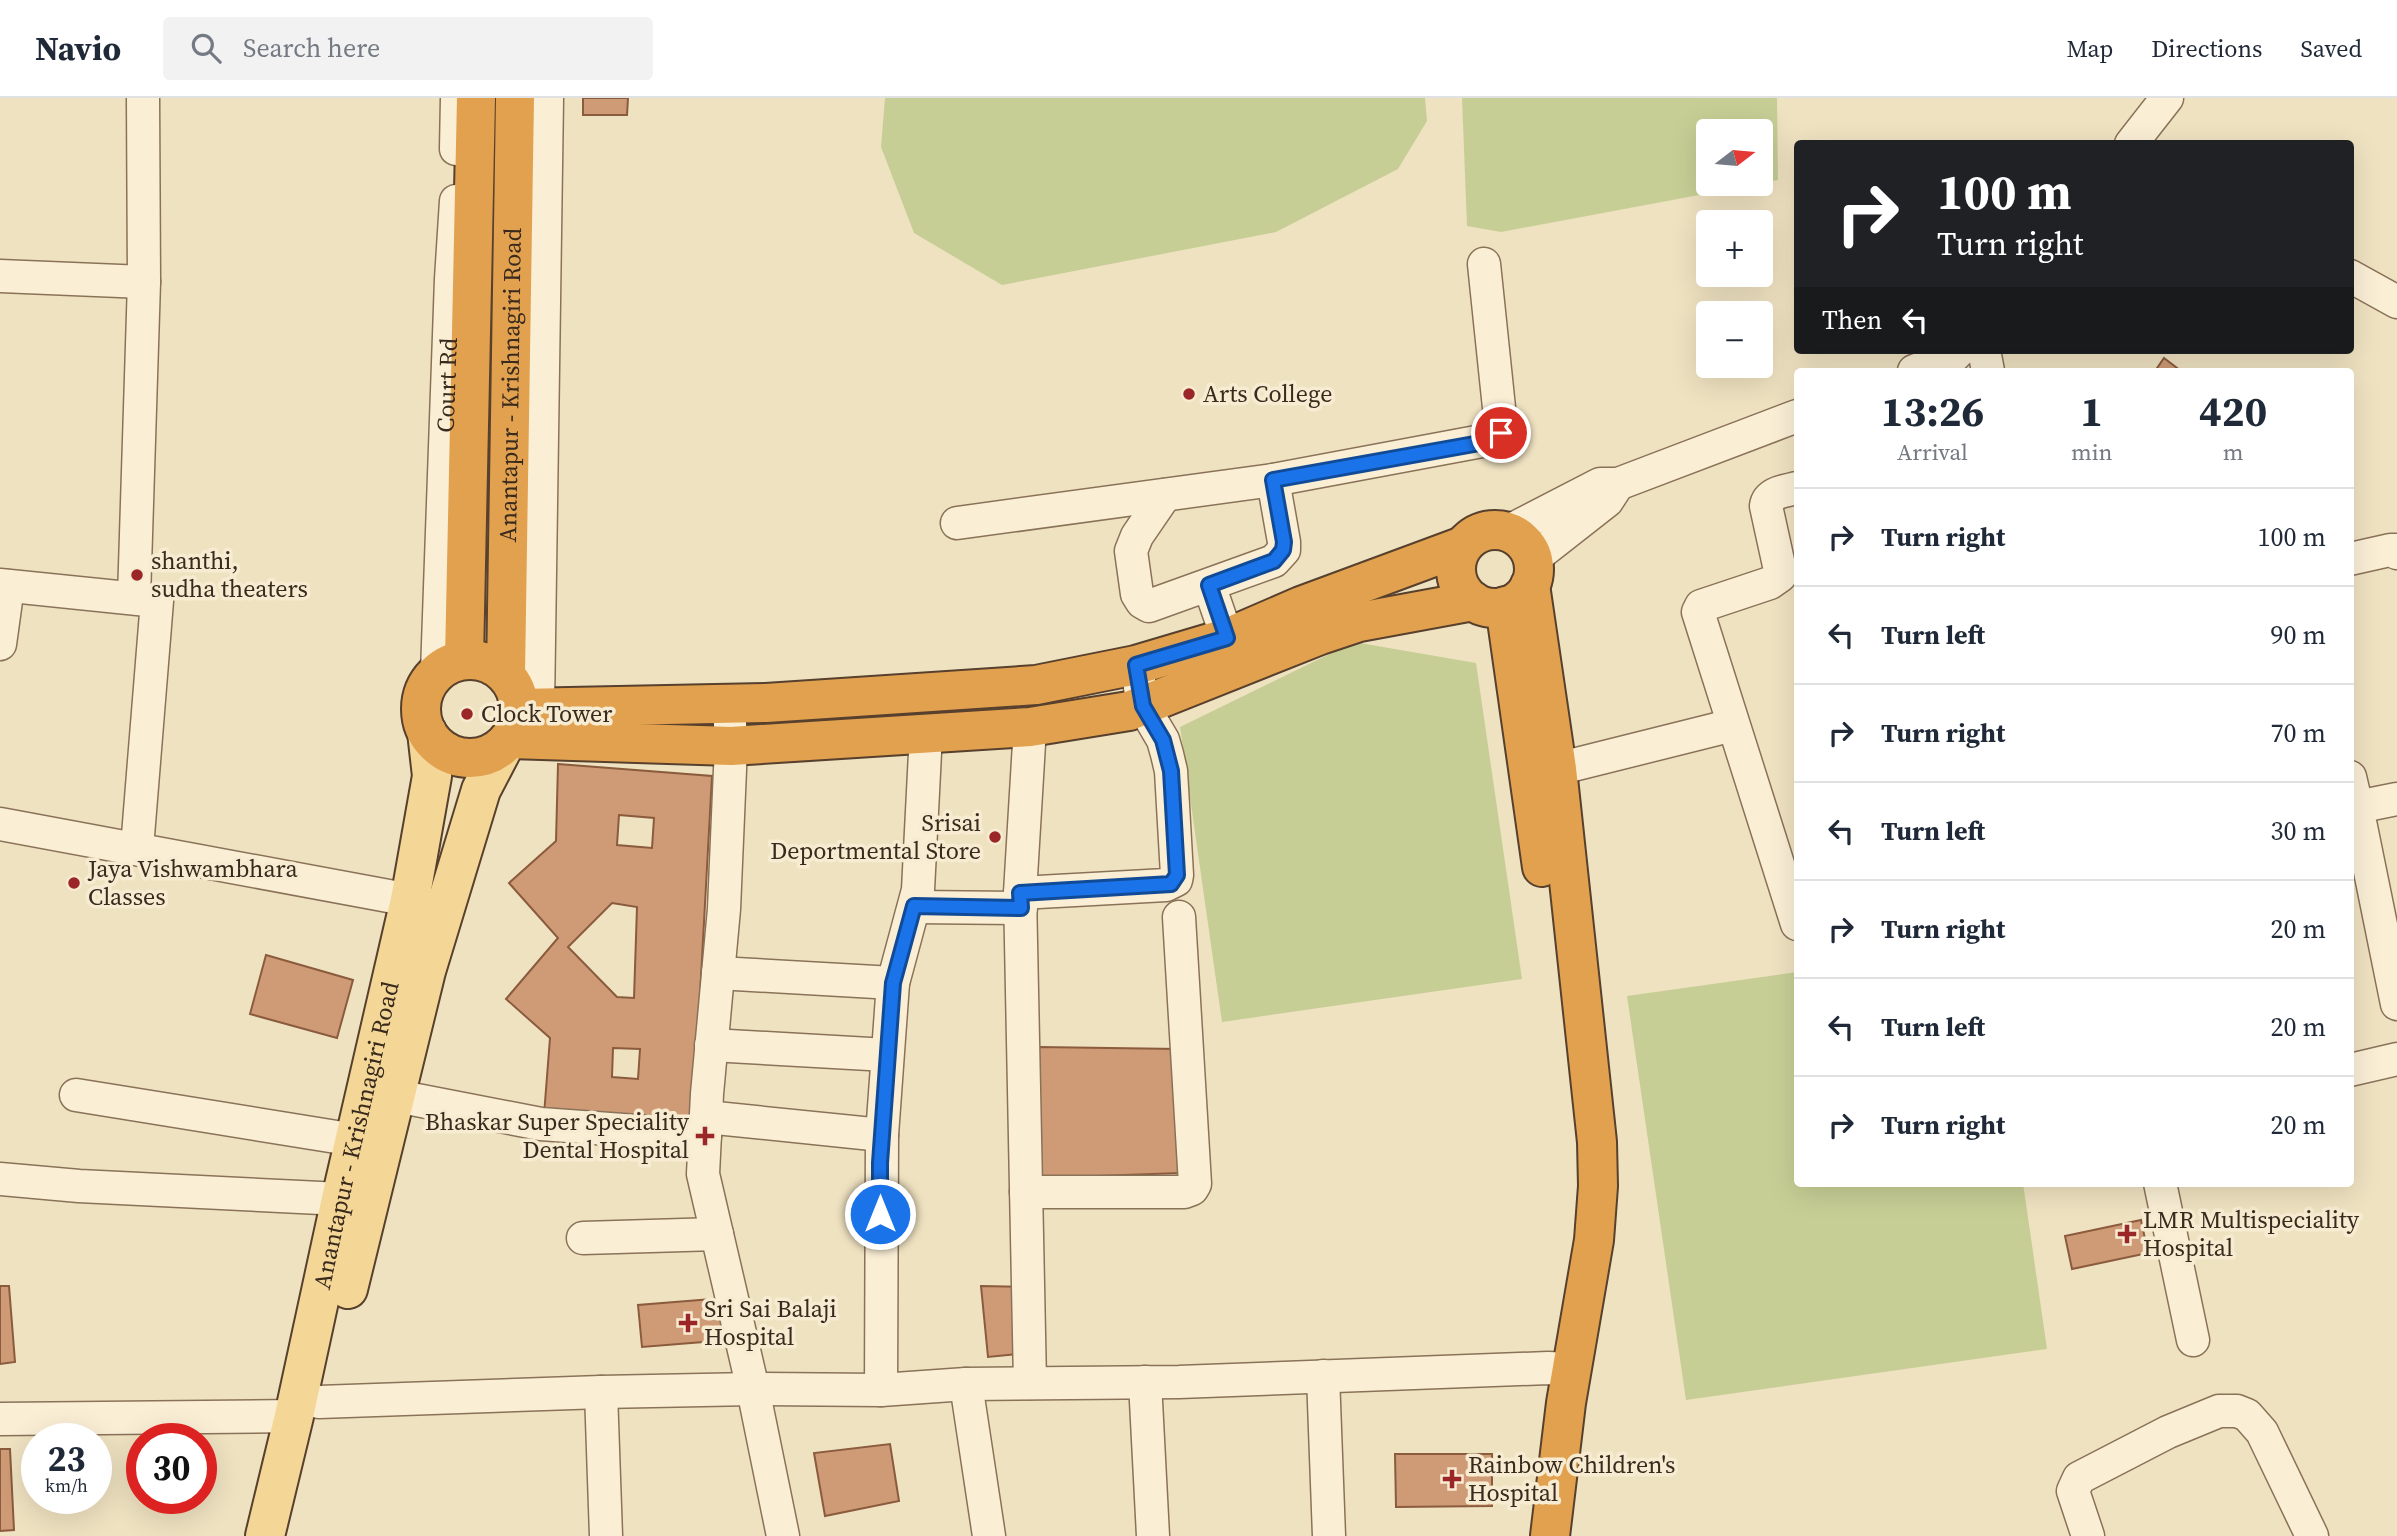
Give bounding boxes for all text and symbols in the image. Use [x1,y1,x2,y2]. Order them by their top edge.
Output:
search box [163,17,653,80]
text: Navio [35,26,121,71]
icon: search [187,29,225,67]
text: Search here [243,30,380,66]
text: Map [2066,32,2113,65]
text: Directions [2151,32,2262,65]
text: Saved [2300,32,2362,65]
north arrow [1696,119,1773,196]
map controls [1696,119,1773,378]
text: 100 m [1937,158,2072,225]
icon: right [1822,168,1913,259]
button: + [1696,210,1773,287]
text: Turn right [1937,222,2083,266]
street label: Anantapur - Krishnagiri Road [491,227,529,543]
button: − [1696,301,1773,378]
icon: left [1896,301,1934,339]
text: Then [1822,302,1882,338]
street label: Court Rd [429,337,465,433]
place label: Arts College [1203,377,1332,410]
text: 13:26 [1881,382,1984,440]
text: 1 [2080,382,2103,440]
text: 420 [2199,382,2267,440]
marker: Arts College [1181,386,1197,402]
pin [1471,403,1531,463]
icon: arrive [1482,414,1520,452]
text: Arrival [1897,436,1968,468]
text: min [2071,436,2112,468]
text: m [2223,436,2244,468]
icon: right [1822,518,1860,556]
text: Turn right [1881,519,2005,555]
text: 100 m [2258,519,2326,555]
place label: shanthi, sudha theaters [151,544,308,605]
marker: shanthi, sudha theaters [129,567,145,583]
icon: left [1822,616,1860,654]
text: Turn left [1881,617,1985,653]
text: 90 m [2271,617,2326,653]
place label: Clock Tower [481,697,612,730]
marker: Clock Tower [459,706,475,722]
icon: right [1822,714,1860,752]
text: Turn right [1881,715,2005,751]
text: 70 m [2271,715,2326,751]
place label: Srisai Deportmental Store [770,806,981,867]
icon: left [1822,812,1860,850]
text: Turn left [1881,813,1985,849]
text: 30 m [2271,813,2326,849]
marker: Srisai Deportmental Store [987,829,1003,845]
place label: Jaya Vishwambhara Classes [87,852,298,913]
marker: Jaya Vishwambhara Classes [66,875,82,891]
icon: right [1822,910,1860,948]
text: Turn right [1881,911,2005,947]
text: 20 m [2271,911,2326,947]
street label: Anantapur - Krishnagiri Road [305,978,407,1292]
icon: left [1822,1008,1860,1046]
text: Turn left [1881,1009,1985,1045]
text: 20 m [2271,1009,2326,1045]
place label: Bhaskar Super Speciality Dental Hospital [425,1105,690,1166]
icon: right [1822,1106,1860,1144]
text: Turn right [1881,1107,2005,1143]
text: 20 m [2271,1107,2326,1143]
marker: Bhaskar Super Speciality Dental Hospital [695,1126,715,1146]
position arrow [843,1177,917,1251]
place label: LMR Multispeciality Hospital [2143,1203,2360,1264]
marker: LMR Multispeciality Hospital [2117,1224,2137,1244]
place label: Sri Sai Balaji Hospital [704,1292,837,1353]
marker: Sri Sai Balaji Hospital [678,1313,698,1333]
speed limit sign: 30 [126,1423,217,1514]
text: 23 [48,1435,85,1483]
place label: Rainbow Children's Hospital [1468,1448,1676,1509]
marker: Rainbow Children's Hospital [1442,1469,1462,1489]
text: km/h [45,1473,88,1498]

